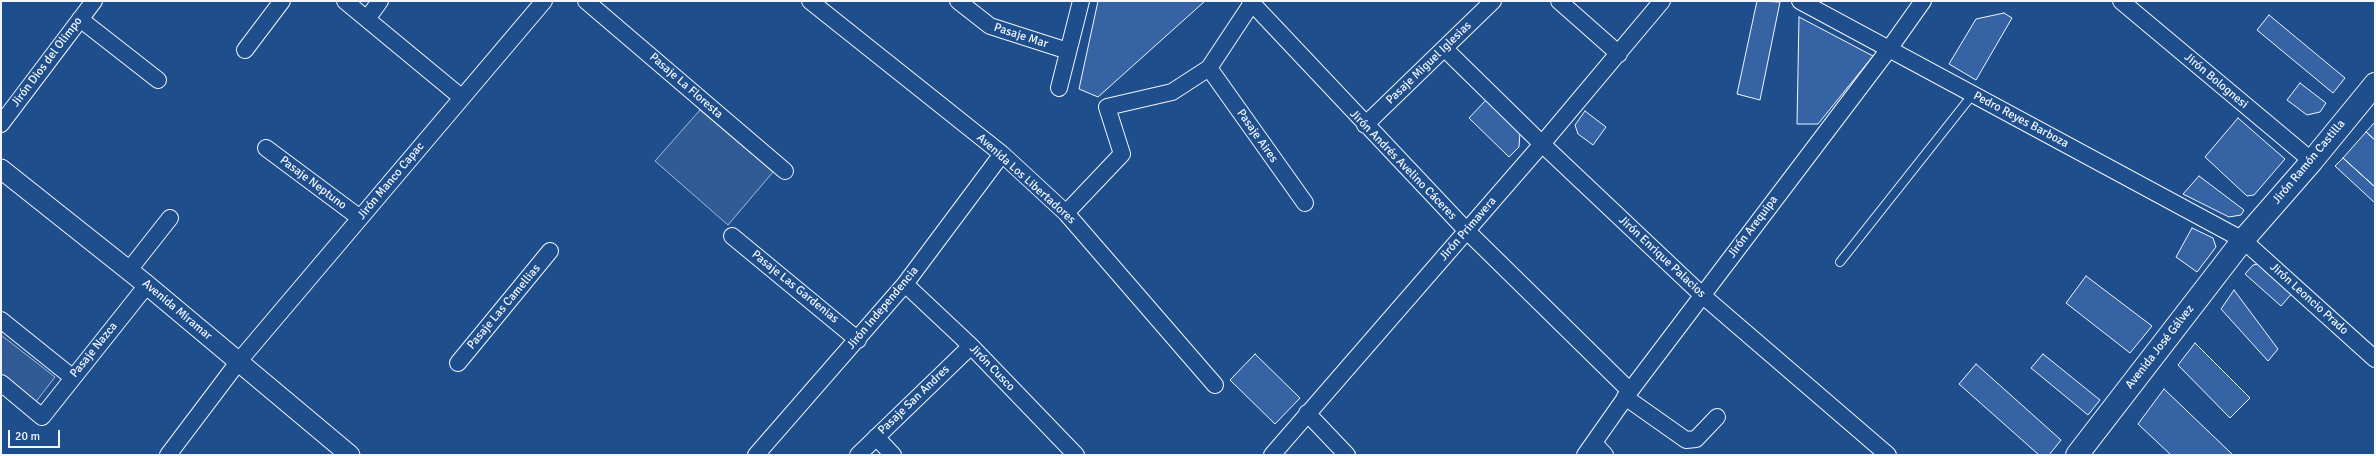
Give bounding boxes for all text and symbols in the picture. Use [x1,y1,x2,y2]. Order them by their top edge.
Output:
street label: Jirón Dios del Olimpo [9,14,85,110]
street label: Pasaje Miguel Iglesias [1383,19,1475,107]
street label: Pasaje Mar [992,20,1050,52]
street label: Pasaje La Floresta [646,50,726,122]
street label: Jirón Bolognesi [2181,50,2251,112]
street label: Pedro Reyes Barboza [1971,89,2071,151]
street label: Pasaje Aires [1233,106,1281,166]
street label: Jirón Andrés Avelino Cáceres [1347,107,1459,223]
street label: Jirón Ramón Castilla [2270,117,2348,207]
street label: Avenida Los Libertadores [974,131,1078,227]
street label: Jirón Manco Capac [355,139,427,223]
street label: Pasaje Neptuno [277,153,349,213]
street label: Jirón Arequipa [1725,193,1781,261]
street label: Jirón Primavera [1436,194,1500,264]
street label: Jirón Enrique Palacios [1616,213,1708,301]
street label: Pasaje Las Gardenias [749,248,841,326]
street label: Jirón Leoncio Prado [2267,260,2351,338]
street label: Pasaje Las Camellias [464,262,544,352]
street label: Jirón Independencia [844,264,922,352]
street label: Avenida Miramar [139,277,215,343]
street label: Avenida José Gálvez [2123,302,2197,392]
street label: Pasaje Nazca [67,319,121,381]
street label: Jirón Cusco [966,342,1018,394]
street label: Pasaje San Andres [875,362,953,438]
scale bar [10,422,62,448]
text: 20 m [15,429,40,444]

